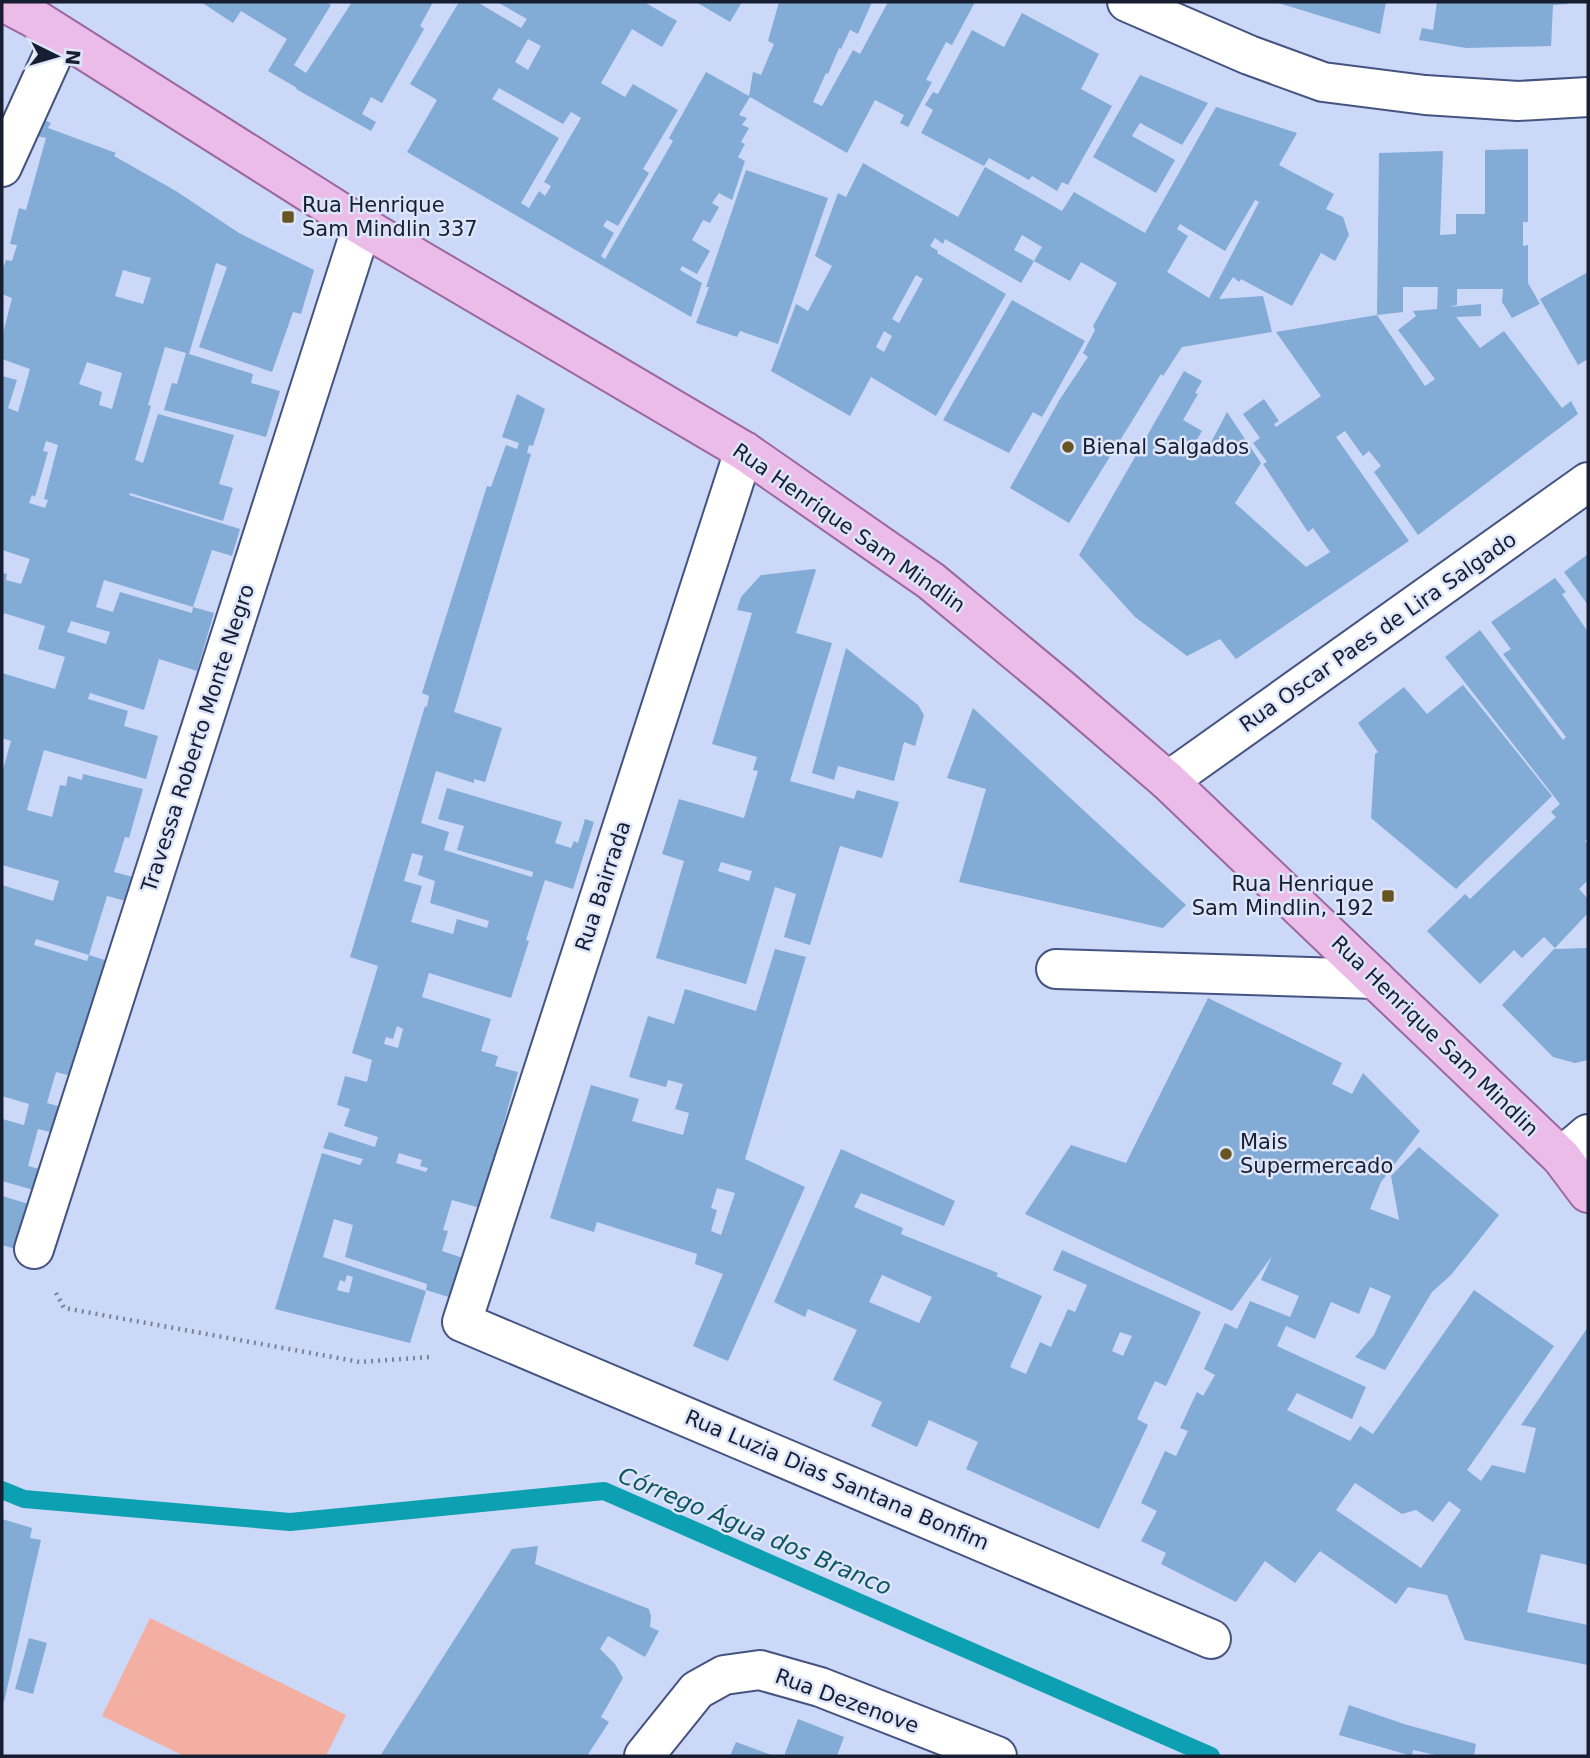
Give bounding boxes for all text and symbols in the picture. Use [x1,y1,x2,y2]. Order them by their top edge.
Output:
north arrow [21,21,91,91]
text: N [61,49,85,66]
place label: Rua Henrique Sam Mindlin 337 [302,193,478,241]
marker: Rua Henrique Sam Mindlin 337 [280,209,296,225]
place label: Bienal Salgados [1082,435,1249,459]
street label: Rua Henrique Sam Mindlin [728,438,970,618]
marker: Bienal Salgados [1060,439,1076,455]
street label: Rua Oscar Paes de Lira Salgado [1235,527,1521,737]
street label: Travessa Roberto Monte Negro [136,581,259,896]
street label: Rua Bairrada [571,818,635,954]
place label: Rua Henrique Sam Mindlin, 192 [1192,872,1374,920]
marker: Rua Henrique Sam Mindlin, 192 [1380,888,1396,904]
street label: Rua Henrique Sam Mindlin [1327,931,1543,1141]
place label: Mais Supermercado [1240,1130,1393,1178]
marker: Mais Supermercado [1218,1146,1234,1162]
street label: Rua Luzia Dias Santana Bonfim [681,1405,993,1555]
water label: Córrego Água dos Branco [615,1461,896,1600]
street label: Rua Dezenove [772,1664,922,1738]

